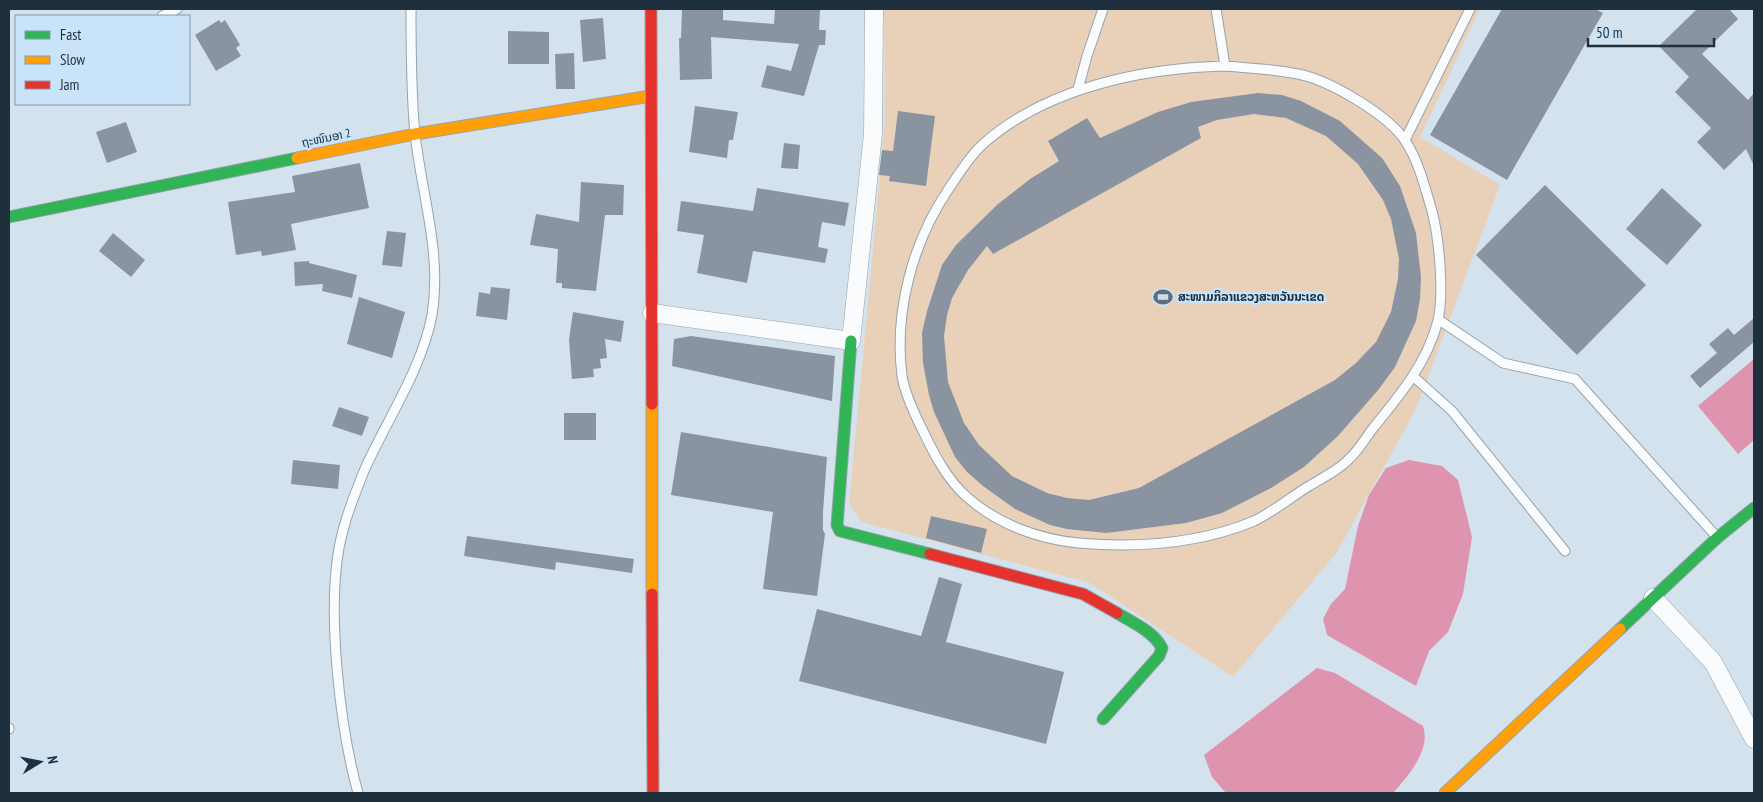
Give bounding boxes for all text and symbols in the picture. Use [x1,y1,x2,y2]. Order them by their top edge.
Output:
legend [15,15,190,105]
scale bar [1588,15,1714,47]
text: 50 m [1596,23,1622,42]
text: Fast [60,25,81,44]
text: Slow [60,50,85,69]
text: Jam [59,75,79,94]
street label: ຖະໜົນອາ 2 [300,125,352,150]
sports icon: ສະໜາມກິລາແຂວງສະຫວັນນະເຂດ [1152,286,1174,308]
place label: ສະໜາມກິລາແຂວງສະຫວັນນະເຂດ [1178,289,1324,304]
north arrow [15,737,65,787]
text: N [43,754,62,765]

